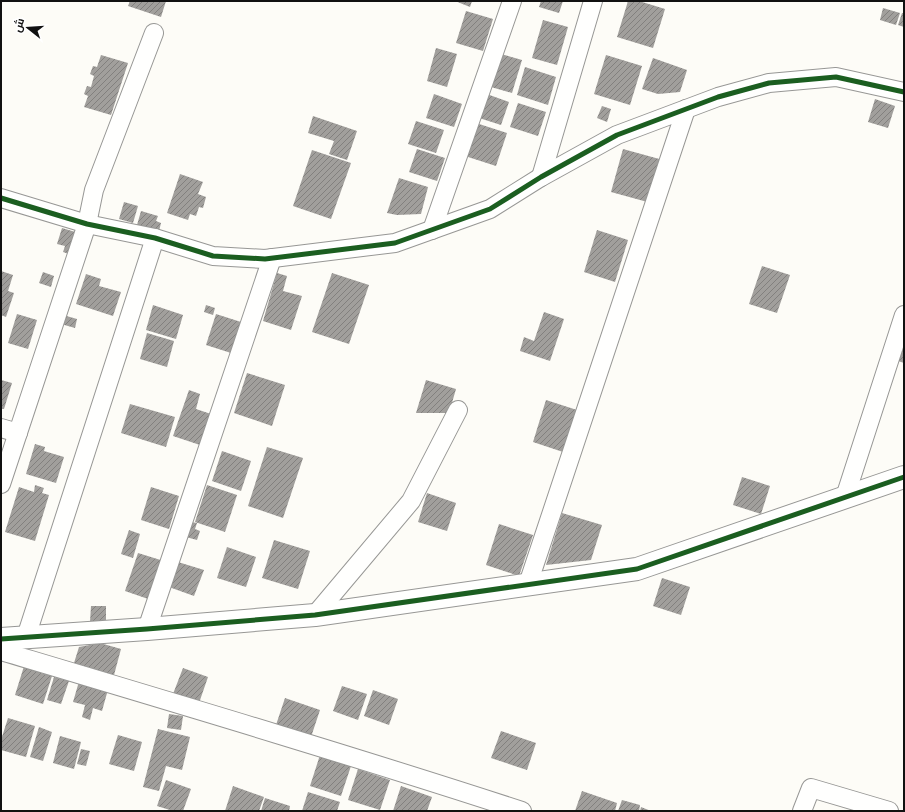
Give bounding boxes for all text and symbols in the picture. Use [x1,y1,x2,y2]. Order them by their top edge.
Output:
north arrow [8,8,48,48]
text: ش [11,17,27,34]

